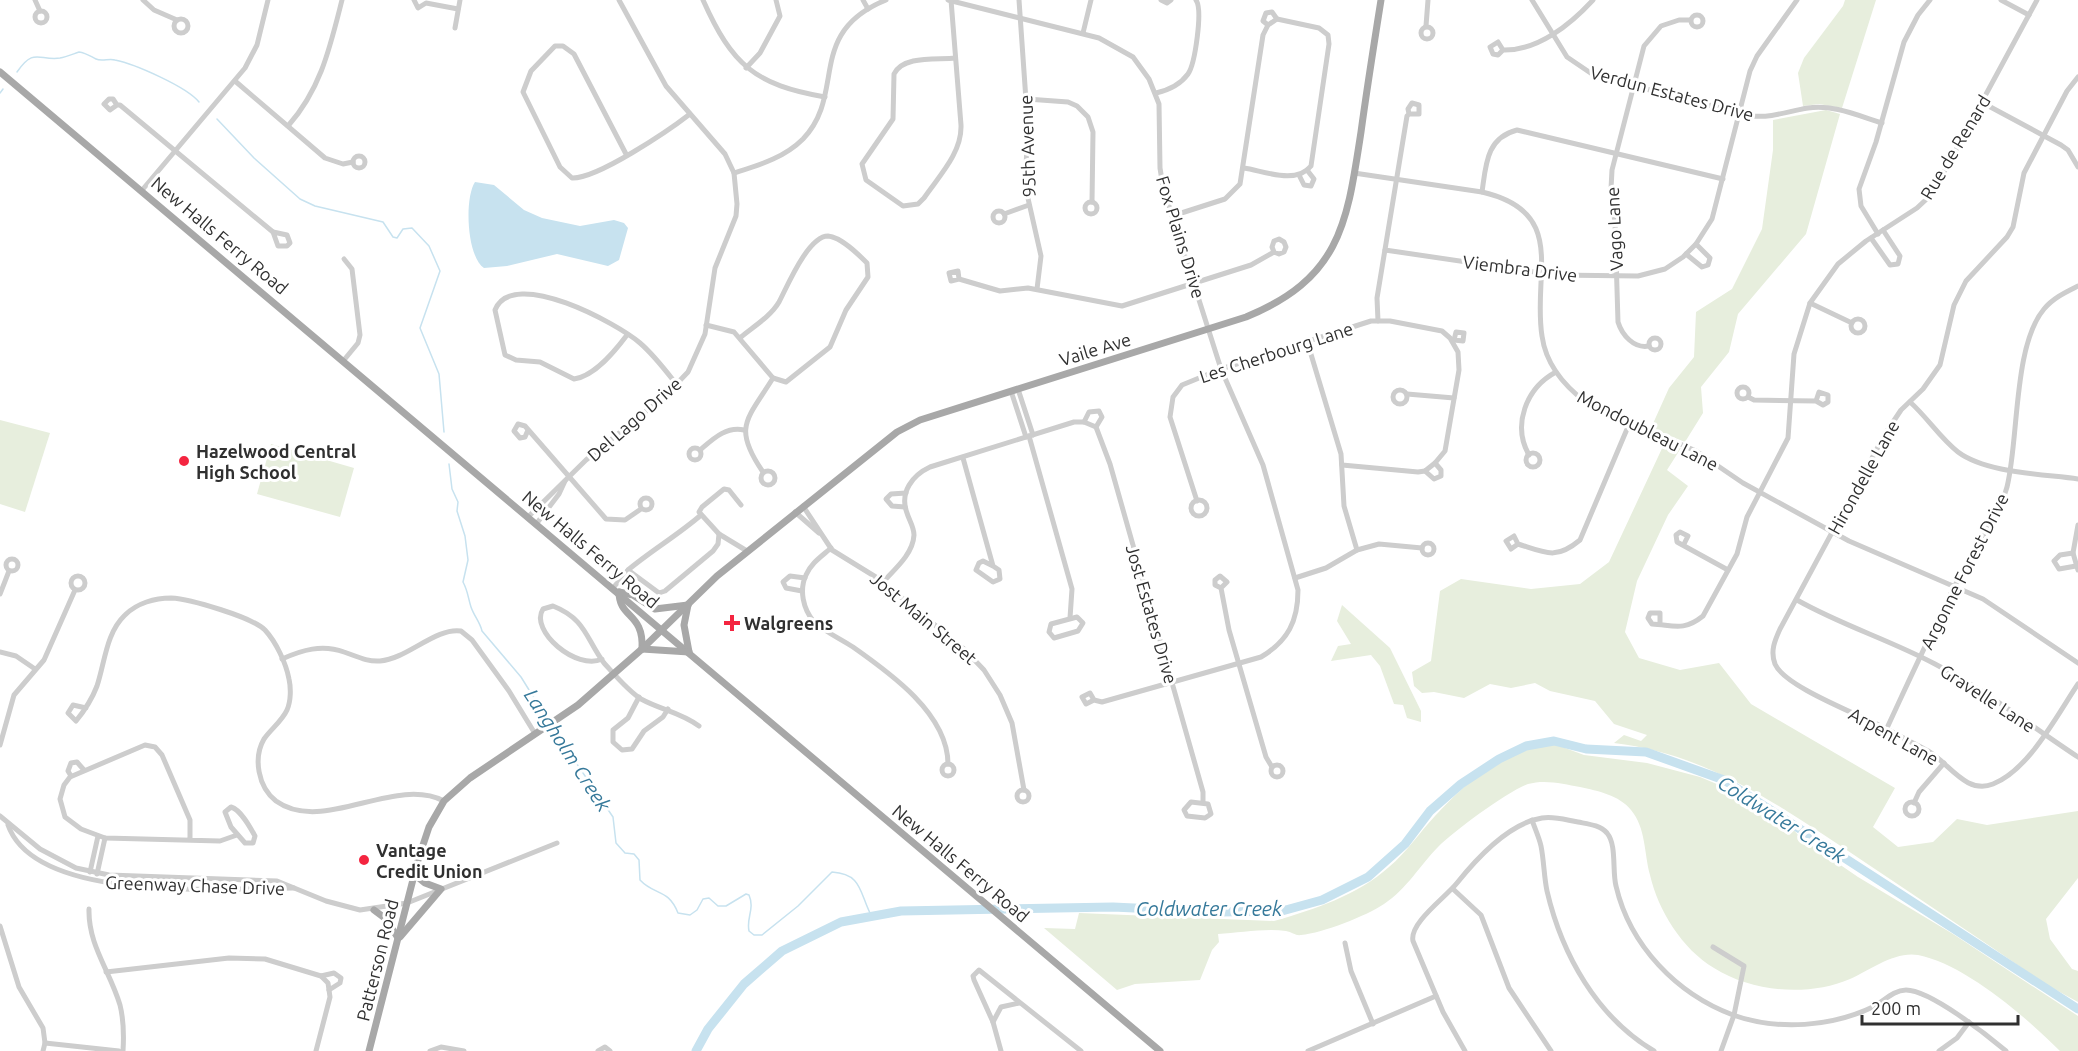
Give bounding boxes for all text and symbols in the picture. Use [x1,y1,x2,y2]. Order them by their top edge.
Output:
street label: Verdun Estates Drive [1588,62,1756,124]
street label: Rue de Renard [1916,91,1994,203]
street label: 95th Avenue [1015,94,1039,198]
street label: New Halls Ferry Road [148,172,292,298]
street label: Fox Plains Drive [1153,173,1209,301]
street label: Vago Lane [1602,187,1626,271]
street label: Viembra Drive [1462,251,1578,285]
street label: Les Cherbourg Lane [1197,318,1355,386]
street label: Vaile Ave [1057,329,1133,369]
street label: Del Lago Drive [583,373,685,465]
street label: Mondoubleau Lane [1574,386,1722,474]
street label: Hirondelle Lane [1823,417,1903,537]
place label: Hazelwood Central High School [196,441,357,482]
marker: Hazelwood Central High School [177,454,191,468]
street label: New Halls Ferry Road [519,486,663,612]
street label: Argonne Forest Drive [1916,490,2012,652]
street label: Jost Estates Drive [1123,542,1181,686]
street label: Jost Main Street [867,568,981,668]
place label: Walgreens [744,613,833,633]
marker: Walgreens [725,616,739,630]
street label: Gravelle Lane [1937,660,2039,736]
water label: Langholm Creek [520,684,617,816]
street label: Arpent Lane [1846,703,1942,769]
water label: Coldwater Creek [1714,770,1851,868]
street label: New Halls Ferry Road [889,800,1033,926]
place label: Vantage Credit Union [376,840,482,881]
marker: Vantage Credit Union [357,853,371,867]
street label: Greenway Chase Drive [105,872,285,898]
street label: Patterson Road [352,897,402,1023]
water label: Coldwater Creek [1136,897,1283,920]
scale bar [1862,988,2018,1026]
text: 200 m [1871,998,1921,1018]

